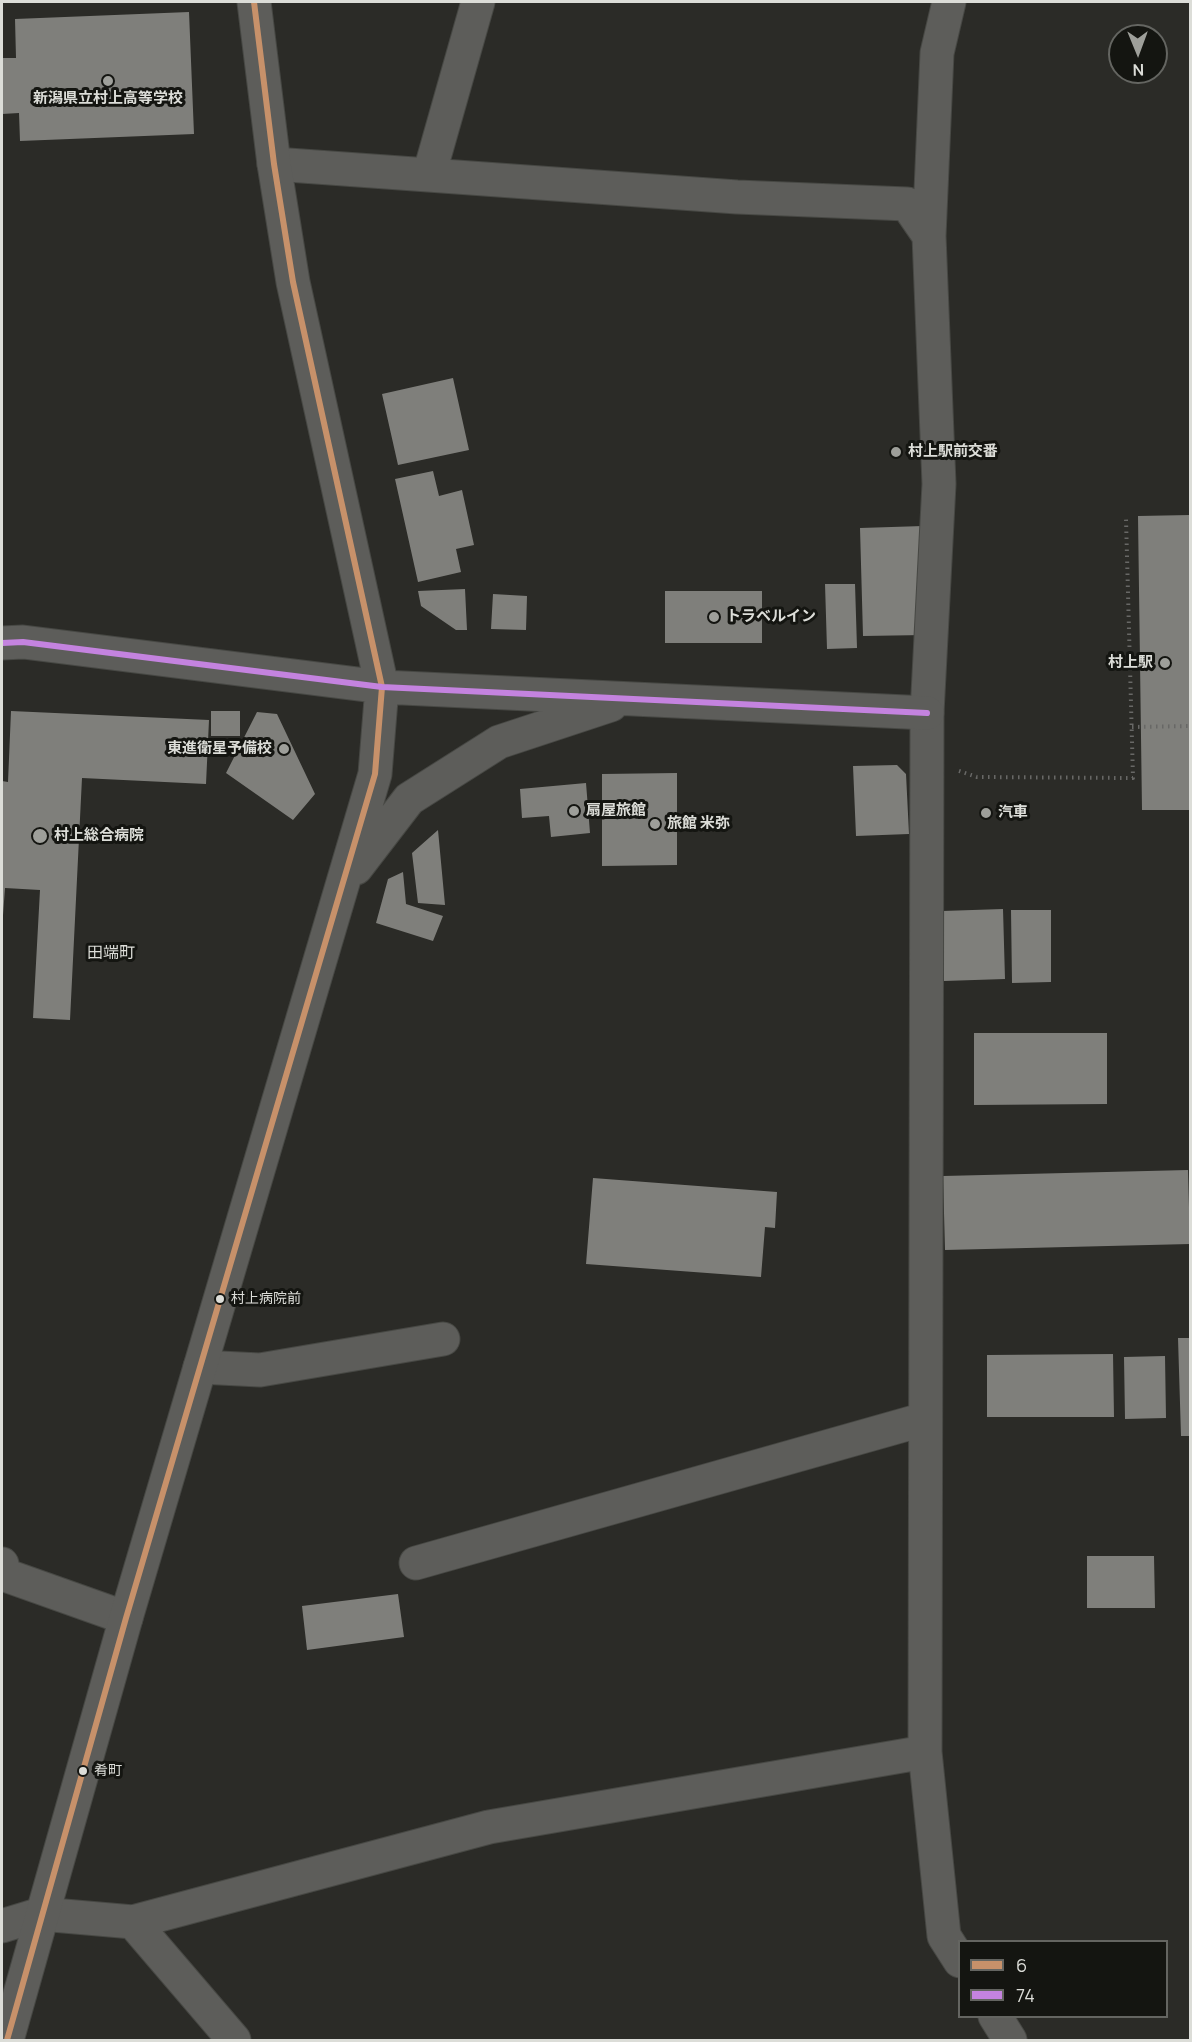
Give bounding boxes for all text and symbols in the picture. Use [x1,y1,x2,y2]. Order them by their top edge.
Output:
north arrow [1108,24,1168,84]
text: N [1132,59,1144,81]
marker: 新潟県立村上高等学校 [101,74,115,88]
place label: 新潟県立村上高等学校 [33,90,183,108]
place label: 村上駅前交番 [908,443,998,461]
marker: 村上駅前交番 [889,445,903,459]
place label: トラベルイン [726,608,816,626]
marker: トラベルイン [707,610,721,624]
place label: 村上駅 [1108,654,1153,672]
marker: 村上駅 [1158,656,1172,670]
place label: 東進衛星予備校 [167,740,272,758]
marker: 東進衛星予備校 [277,742,291,756]
place label: 扇屋旅館 [586,802,646,820]
marker: 扇屋旅館 [567,804,581,818]
place label: 汽車 [998,804,1028,822]
marker: 汽車 [979,806,993,820]
place label: 旅館 米弥 [667,815,730,833]
marker: 旅館 米弥 [648,817,662,831]
marker: 村上総合病院 [31,827,49,845]
place label: 村上総合病院 [54,827,144,845]
district label: 田端町 [87,944,135,964]
place label: 村上病院前 [231,1291,301,1307]
marker: 村上病院前 [214,1293,226,1305]
place label: 肴町 [94,1763,122,1779]
marker: 肴町 [77,1765,89,1777]
legend [958,1940,1168,2018]
text: 6 [1016,1953,1027,1977]
text: 74 [1016,1983,1035,2007]

